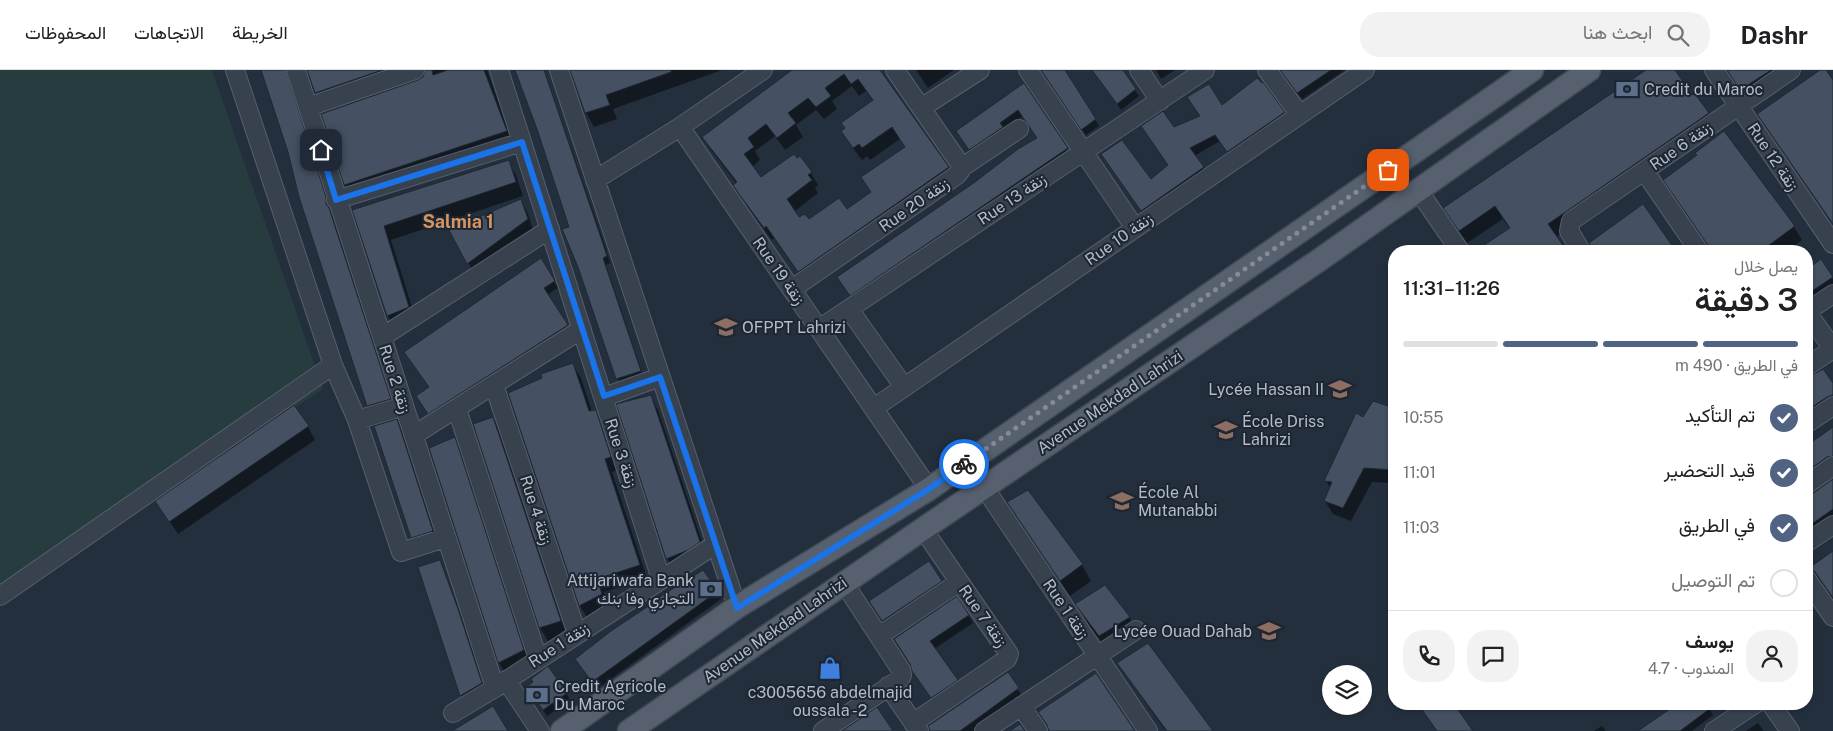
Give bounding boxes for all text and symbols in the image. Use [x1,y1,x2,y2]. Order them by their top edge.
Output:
search box [1360,12,1710,57]
text: ابحث هنا [1583,21,1652,43]
icon: search [1664,21,1692,49]
text: Dashr [1740,21,1808,49]
text: المحفوظات [25,22,106,43]
text: الاتجاهات [134,22,204,43]
text: الخريطة [232,22,288,43]
bank icon: Credit du Maroc [1614,76,1640,102]
place label: Credit du Maroc [1644,80,1763,99]
street label: Rue 6 زنقة [1646,118,1716,175]
street label: Rue 12 زنقة [1742,119,1803,195]
pin [300,129,342,171]
icon: home [307,136,335,164]
pin [1367,149,1409,191]
icon: bag [1374,156,1402,184]
street label: Rue 13 زنقة [974,169,1050,230]
street label: Rue 20 زنقة [875,174,953,237]
street label: Rue 10 زنقة [1082,209,1157,270]
district label: Salmia 1 [422,211,494,232]
street label: Rue 19 زنقة [748,233,809,309]
text: يصل خلال [1734,257,1798,276]
text: 11:26–11:31 [1403,277,1500,299]
text: 3 دقيقة [1695,281,1798,318]
school or university icon: OFPPT Lahrizi [713,314,739,340]
place label: OFPPT Lahrizi [742,318,846,337]
street label: Rue 2 زنقة [374,342,415,416]
street label: Avenue Mekdad Lahrizi [1034,346,1186,458]
text: في الطريق · 490 m [1675,356,1798,375]
school or university icon: Lycée Hassan II [1327,376,1353,402]
place label: Lycée Hassan II [1208,380,1324,399]
text: تم التأكيد [1685,404,1755,426]
icon: check [1770,404,1798,432]
text: 10:55 [1403,408,1443,427]
place label: École Driss Lahrizi [1242,411,1324,449]
street label: Rue 3 زنقة [600,416,641,490]
school or university icon: École Driss Lahrizi [1213,417,1239,443]
courier [939,439,989,489]
icon: bike [950,450,978,478]
text: قيد التحضير [1664,459,1755,481]
icon: check [1770,459,1798,487]
text: 11:01 [1403,463,1436,482]
street label: Rue 4 زنقة [515,473,556,547]
place label: École Al Mutanabbi [1138,482,1218,520]
school or university icon: École Al Mutanabbi [1109,488,1135,514]
text: في الطريق [1679,514,1755,536]
icon: check [1770,514,1798,542]
text: 11:03 [1403,518,1439,537]
text: تم التوصيل [1671,569,1755,591]
place label: Attijariwafa Bank التجاري وفا بنك [567,571,694,612]
street label: Avenue Mekdad Lahrizi [699,573,851,687]
street label: Rue 1 زنقة [1038,575,1093,643]
bank icon: Attijariwafa Bank التجاري وفا بنك [698,576,724,602]
street label: Rue 7 زنقة [954,581,1011,651]
street label: Rue 1 زنقة [525,618,593,672]
school or university icon: Lycée Ouad Dahab [1256,618,1282,644]
place label: Lycée Ouad Dahab [1114,622,1252,641]
button: phone [1403,630,1455,682]
button: chat [1467,630,1519,682]
text: يوسف [1685,630,1734,652]
button: person [1746,630,1798,682]
shop icon: c3005656 abdelmajid oussala -2 [817,655,843,681]
text: المندوب · 4.7 [1648,659,1734,678]
map controls [1322,665,1372,715]
button: layers [1322,665,1372,715]
place label: Credit Agricole Du Maroc [554,677,666,714]
bank icon: Credit Agricole Du Maroc [524,682,550,708]
place label: c3005656 abdelmajid oussala -2 [748,683,912,720]

